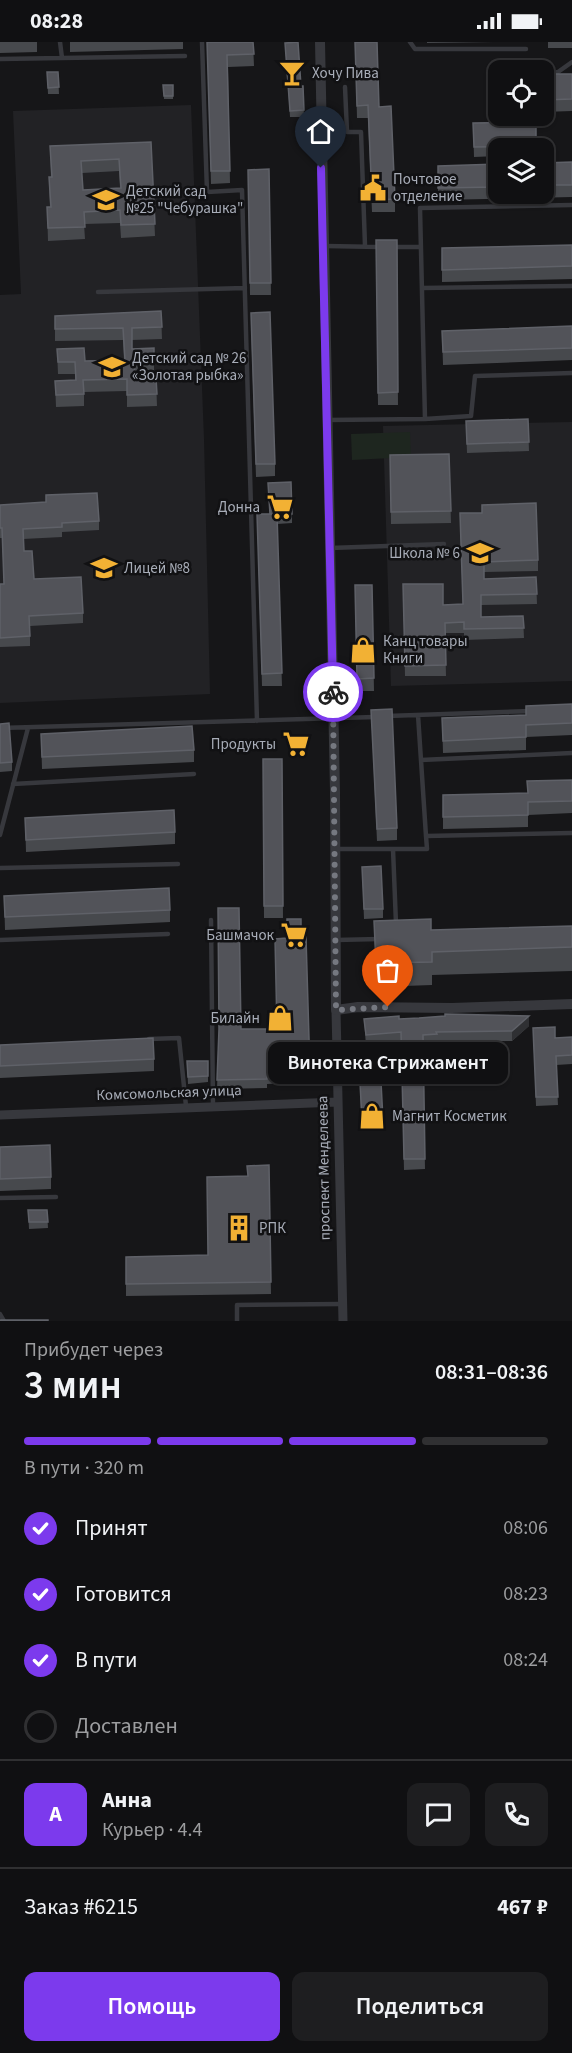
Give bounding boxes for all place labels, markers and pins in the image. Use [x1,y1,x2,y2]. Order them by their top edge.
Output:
bar icon: Хочу Пива [277,58,307,88]
place label: Хочу Пива [312,63,379,84]
pin [295,106,346,168]
place label: Почтовое отделение [393,169,463,207]
public building icon: Почтовое отделение [358,173,388,203]
place label: Детский сад №25 "Чебурашка" [126,181,243,219]
school or university icon: Детский сад №25 "Чебурашка" [91,185,121,215]
place label: Детский сад № 26 «Золотая рыбка» [132,348,246,386]
school or university icon: Детский сад № 26 «Золотая рыбка» [97,352,127,382]
supermarket icon: Донна [265,492,295,522]
place label: Донна [218,497,260,518]
school or university icon: Школа № 6 [465,538,495,568]
place label: Школа № 6 [389,543,460,564]
school or university icon: Лицей №8 [89,553,119,583]
place label: Лицей №8 [124,558,190,579]
place label: Канц товары Книги [383,631,468,669]
shop icon: Канц товары Книги [348,635,378,665]
supermarket icon: Продукты [281,729,311,759]
place label: Продукты [211,734,276,755]
supermarket icon: Башмачок [279,920,309,950]
place label: Башмачок [206,925,275,946]
pin [362,945,413,1007]
shop icon: Билайн [265,1003,295,1033]
place label: Билайн [210,1008,260,1029]
callout: Винотека Стрижамент [268,1043,508,1085]
shop icon: Магнит Косметик [357,1101,387,1131]
place label: Магнит Косметик [392,1106,507,1127]
building icon: РПК [224,1213,254,1243]
place label: РПК [259,1218,286,1239]

